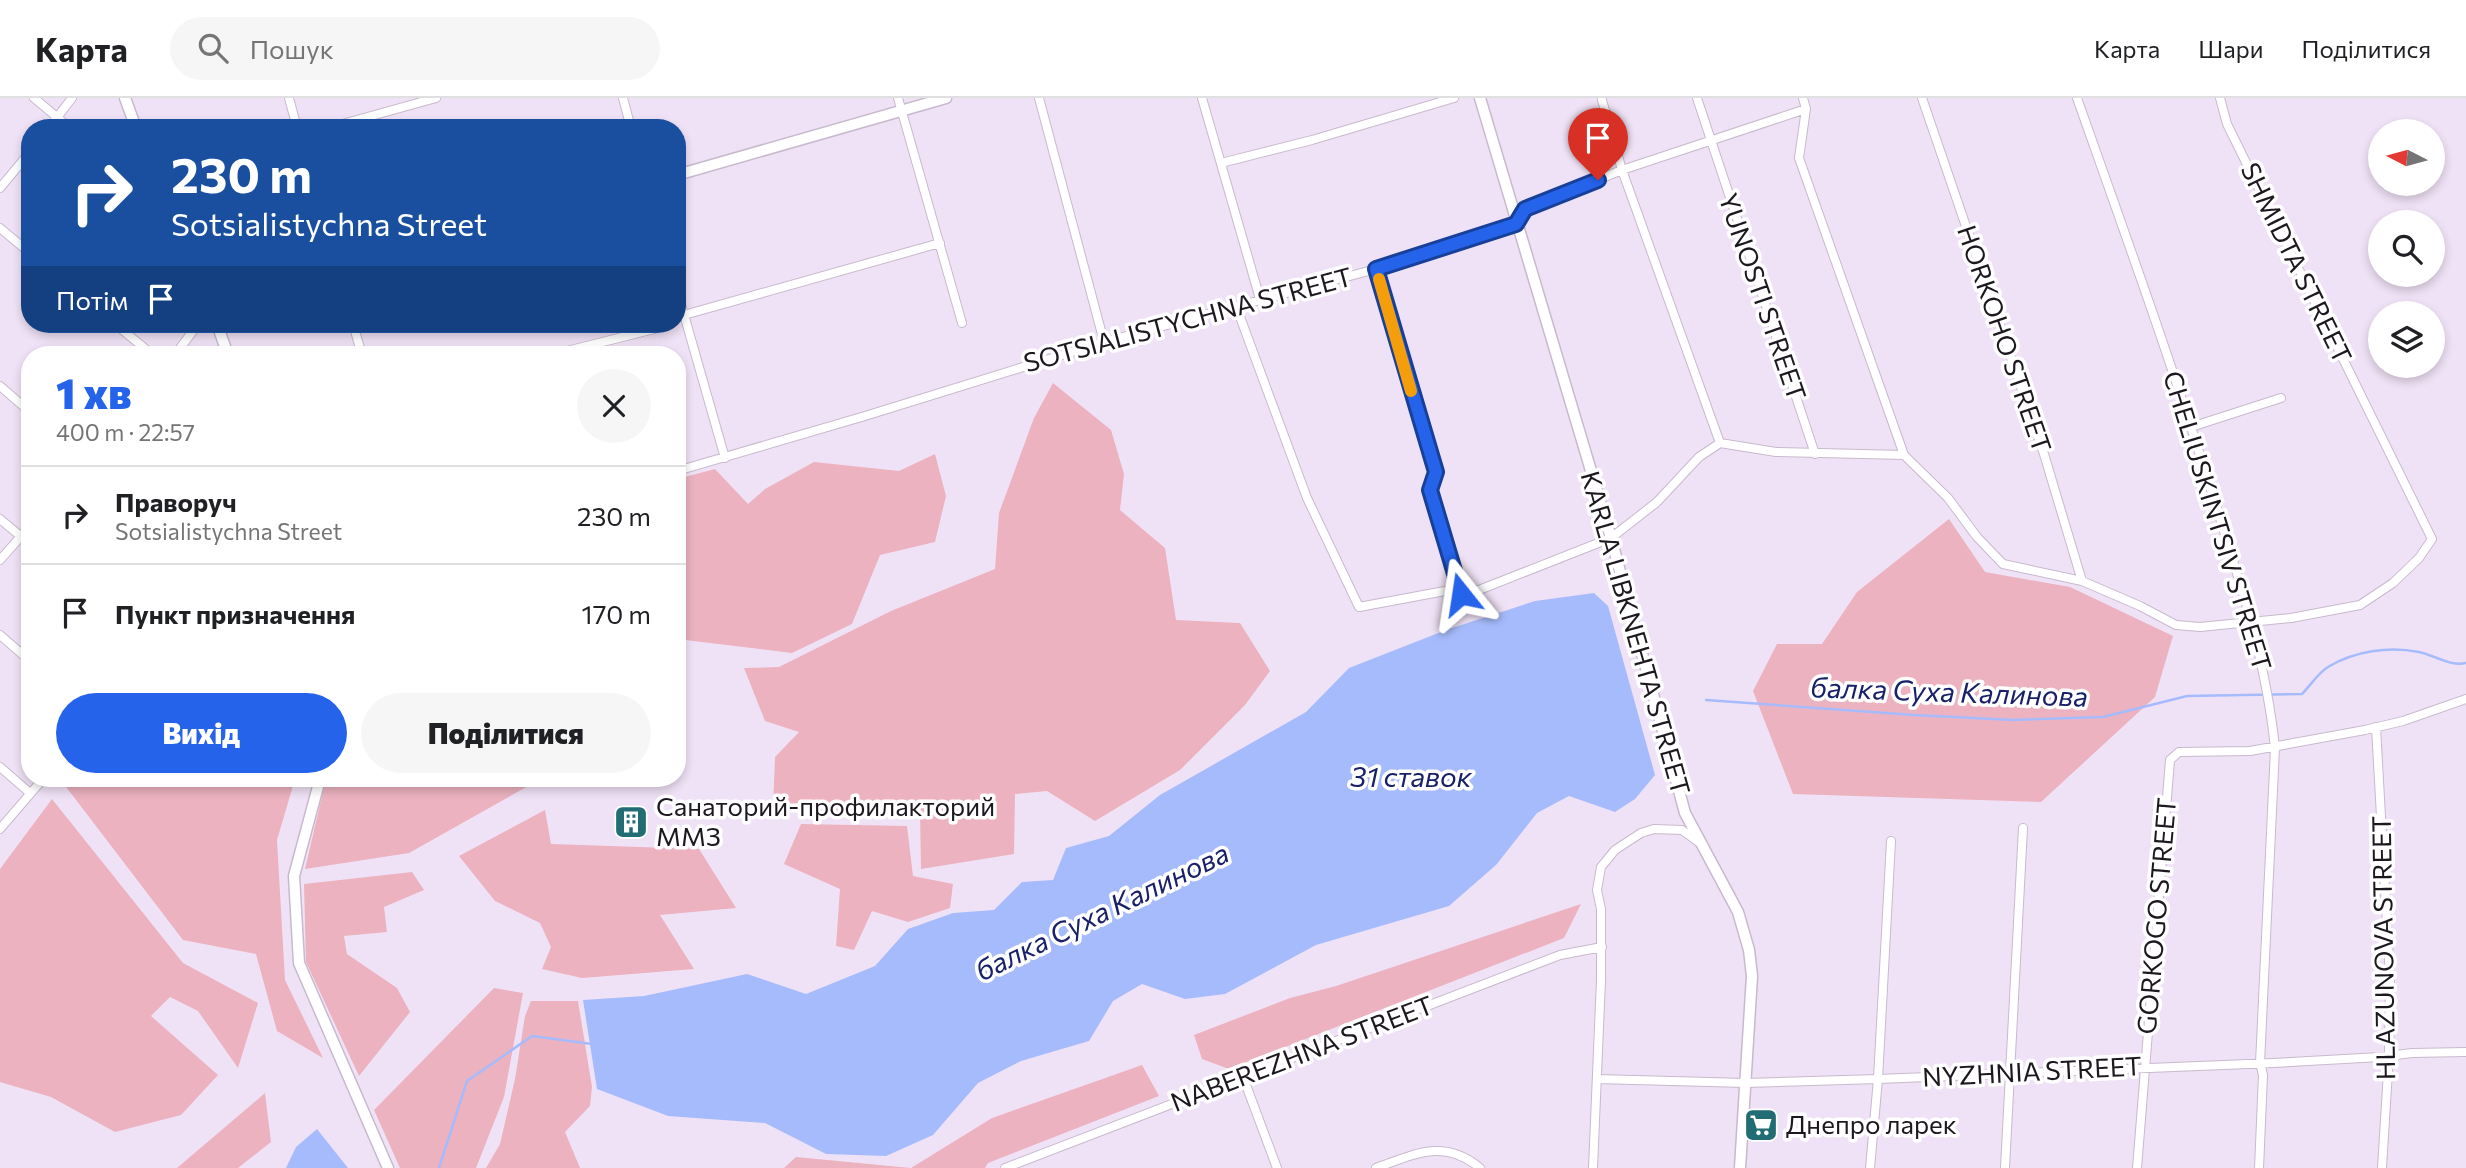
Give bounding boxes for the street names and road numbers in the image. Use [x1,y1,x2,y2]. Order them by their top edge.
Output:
street label: SHMIDTA STREET [2235,157,2359,368]
street label: YUNOSTI STREET [1713,189,1813,404]
street label: HORKOHO STREET [1952,221,2059,456]
street label: SOTSIALISTYCHNA STREET [1020,260,1355,377]
street label: CHELIUSKINTSIV STREET [2158,367,2279,674]
street label: KARLA LIBKNEHTA STREET [1575,467,1698,798]
street label: GORKOGO STREET [2130,796,2181,1035]
street label: HLAZUNOVA STREET [2365,816,2400,1081]
street label: NABEREZHNA STREET [1166,988,1437,1117]
street label: NYZHNIA STREET [1921,1049,2142,1092]

